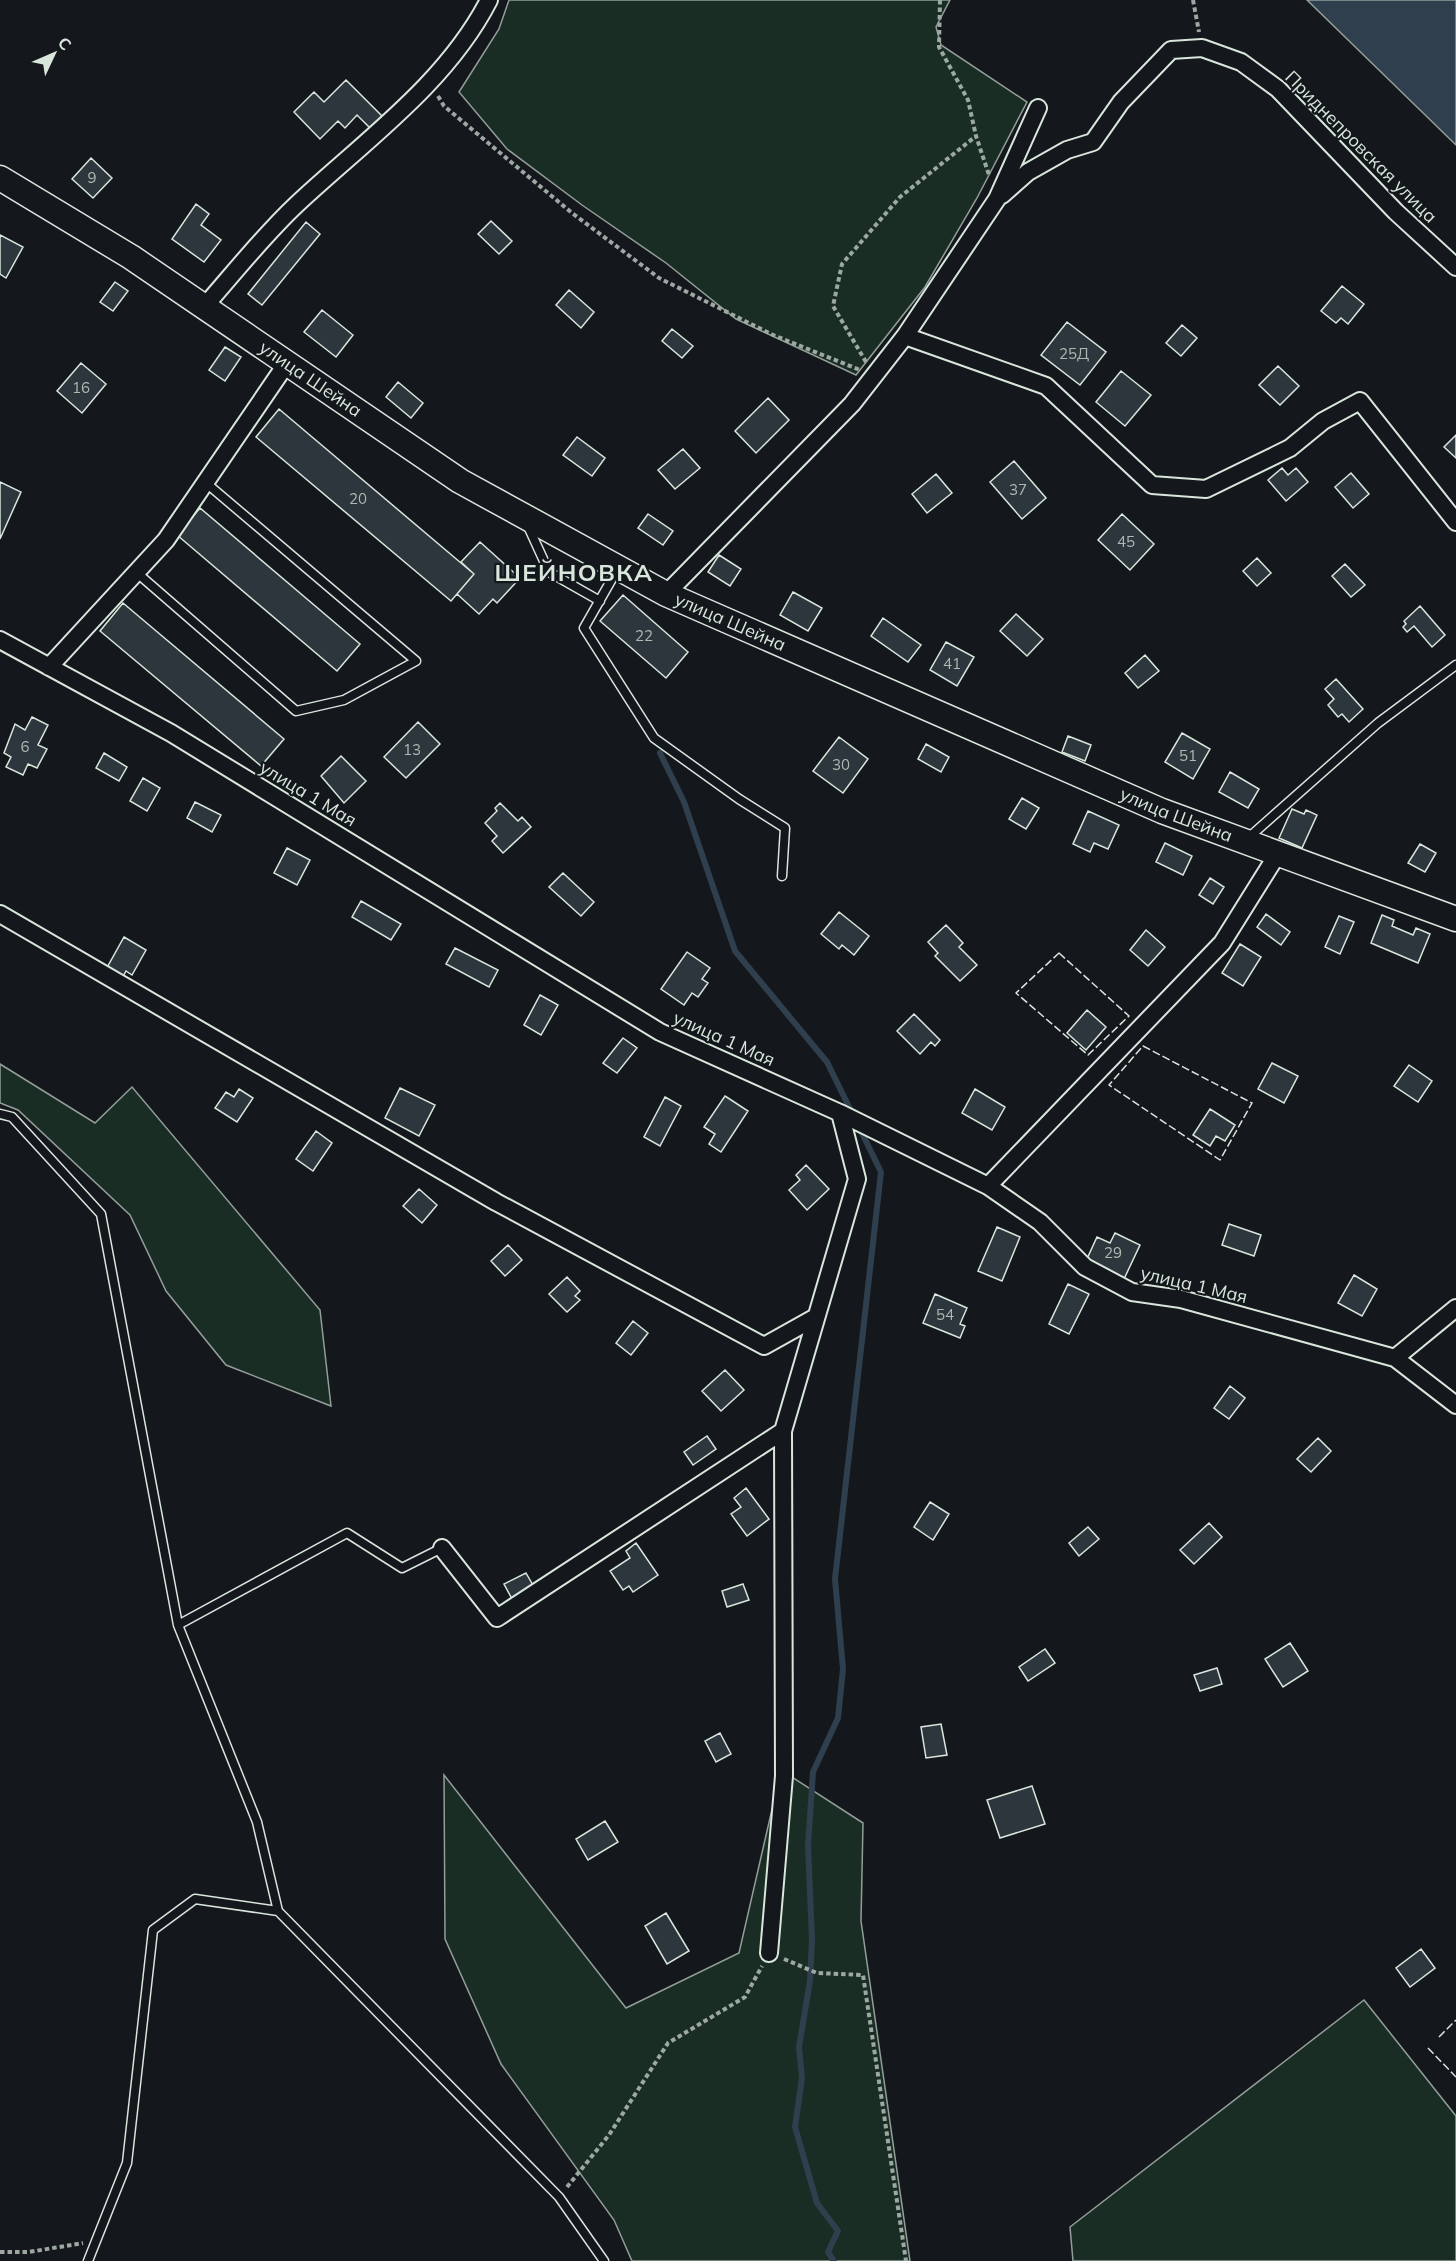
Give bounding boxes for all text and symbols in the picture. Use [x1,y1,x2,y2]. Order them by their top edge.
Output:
north arrow [24,24,84,84]
text: С [54,33,76,54]
street label: Приднепровская улица [1280,66,1442,228]
house number: 9 [87,168,97,187]
street label: улица Шейна [255,336,366,422]
house number: 25Д [1059,344,1089,363]
house number: 16 [72,378,90,397]
house number: 37 [1009,480,1027,499]
house number: 20 [349,489,367,508]
house number: 45 [1117,532,1135,551]
district label: ШЕЙНОВКА [495,557,653,587]
street label: улица Шейна [671,587,790,656]
house number: 22 [635,626,653,645]
house number: 41 [943,654,961,673]
house number: 6 [20,737,30,756]
house number: 13 [403,740,421,759]
house number: 51 [1179,746,1197,765]
house number: 30 [832,755,850,774]
street label: улица 1 Мая [256,756,361,831]
street label: улица Шейна [1116,782,1236,847]
street label: улица 1 Мая [670,1006,779,1071]
house number: 29 [1104,1243,1122,1262]
street label: улица 1 Мая [1138,1261,1250,1308]
house number: 54 [936,1305,954,1324]

